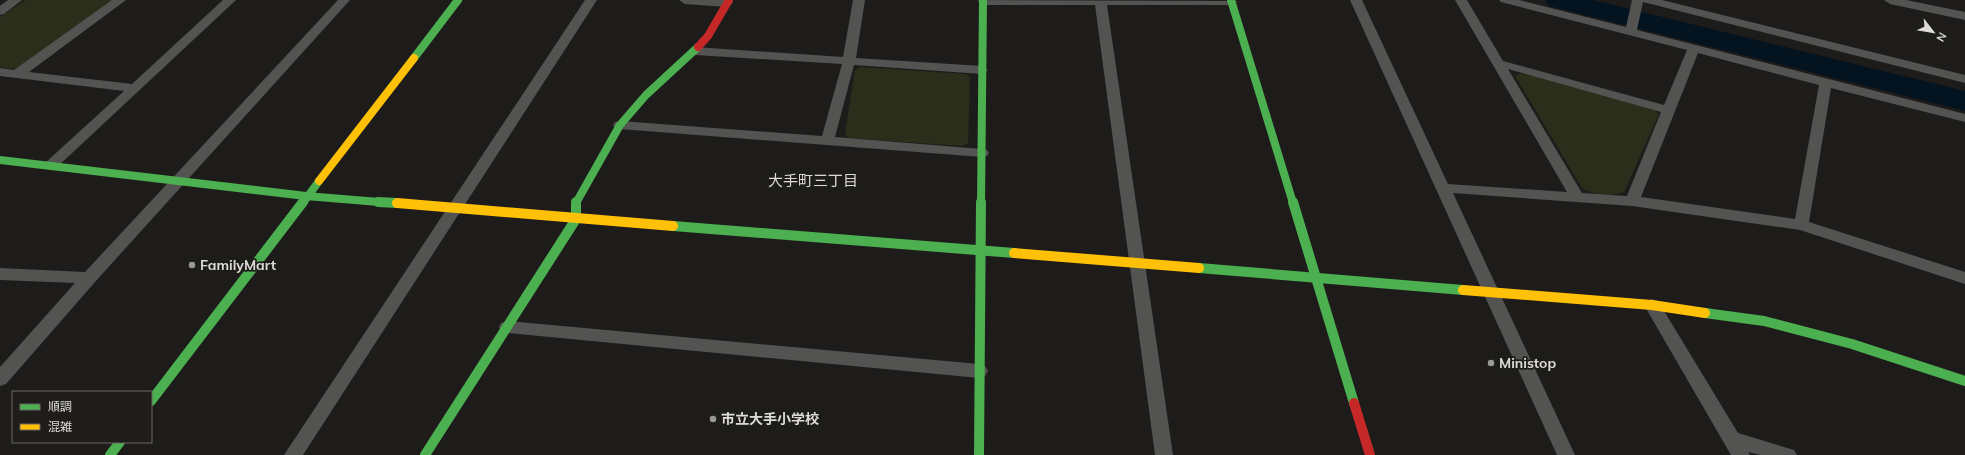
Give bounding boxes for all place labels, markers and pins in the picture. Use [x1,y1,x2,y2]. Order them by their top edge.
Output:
place label: FamilyMart [200,256,277,274]
marker: FamilyMart [187,260,197,270]
place label: Ministop [1499,354,1556,372]
marker: Ministop [1486,358,1496,368]
place label: 市立大手小学校 [721,410,819,428]
marker: 市立大手小学校 [708,414,718,424]

